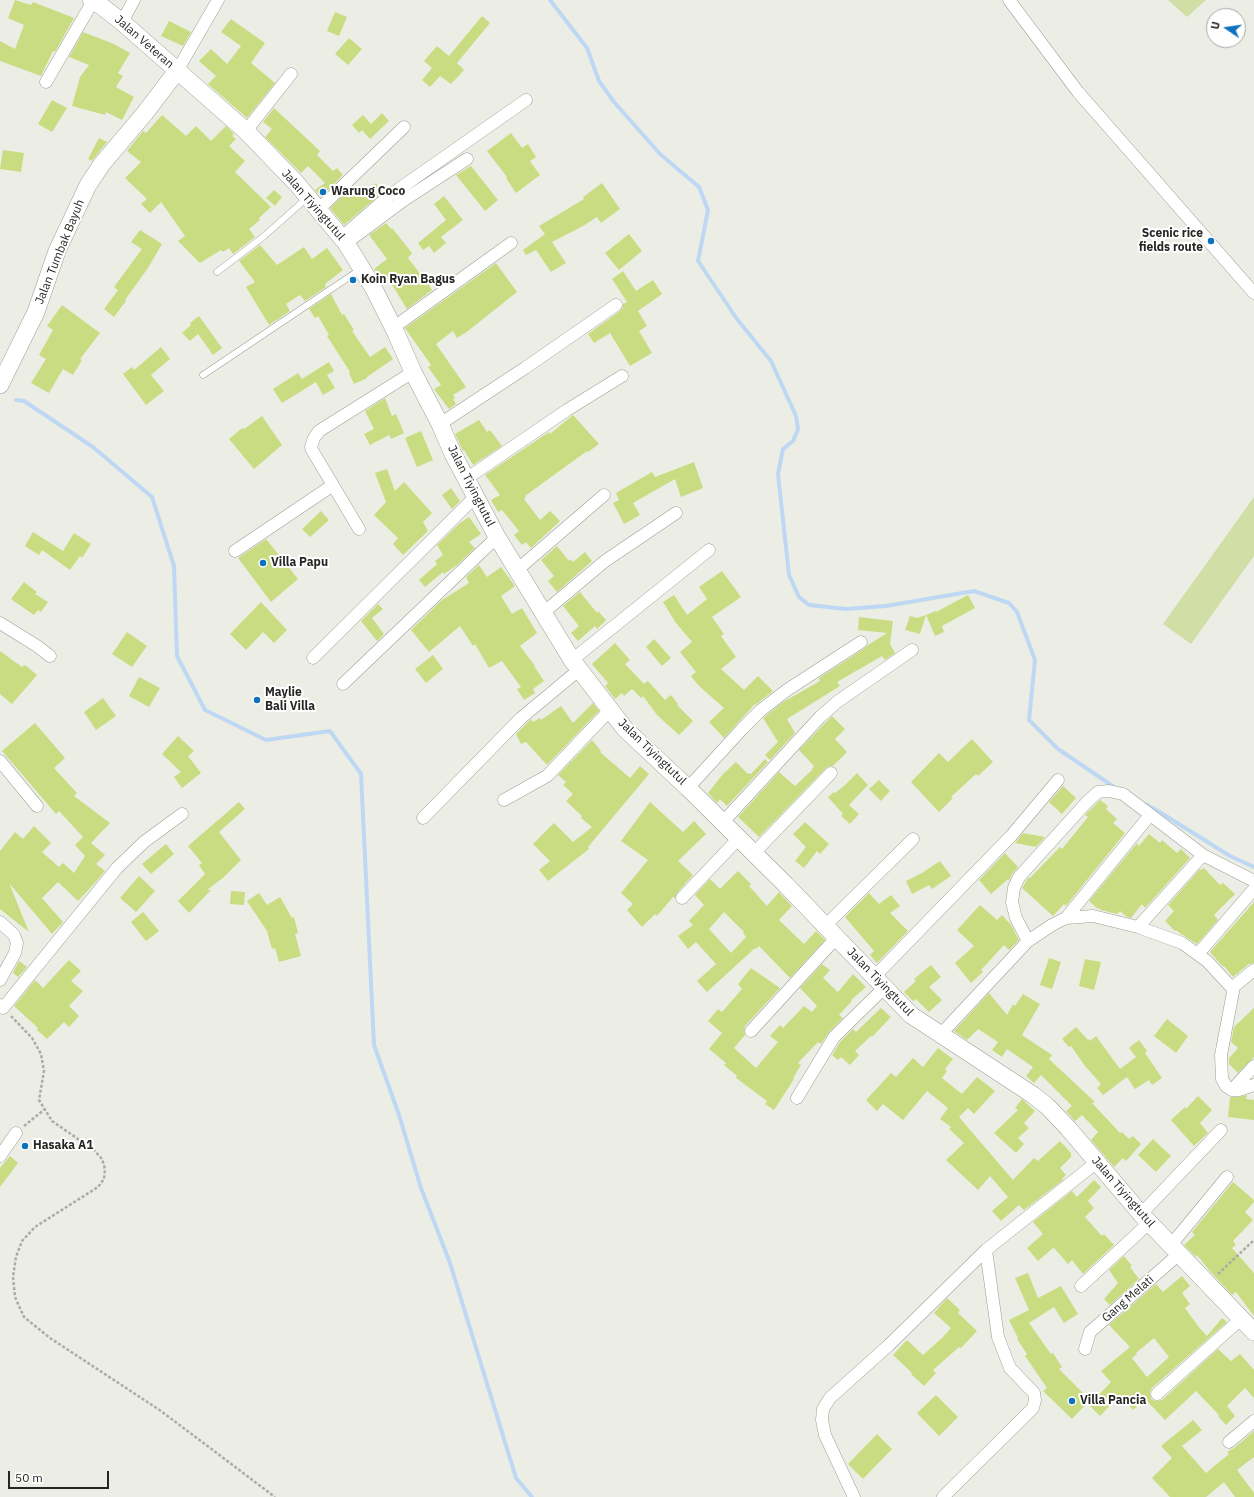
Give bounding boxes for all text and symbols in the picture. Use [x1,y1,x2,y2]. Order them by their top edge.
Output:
north arrow [1206,8,1246,48]
street label: Jalan Veteran [111,12,177,72]
text: U [1208,20,1223,31]
street label: Jalan Tiyingtutul [278,167,348,243]
place label: Warung Coco [331,185,405,199]
marker: Warung Coco [318,187,328,197]
street label: Jalan Tumbak Bayuh [32,198,88,306]
place label: Scenic rice fields route [1139,227,1203,255]
marker: Scenic rice fields route [1206,236,1216,246]
place label: Koin Ryan Bagus [361,273,455,287]
marker: Koin Ryan Bagus [348,275,358,285]
street label: Jalan Tiyingtutul [444,443,498,529]
place label: Villa Papu [271,556,328,570]
marker: Villa Papu [258,558,268,568]
place label: Maylie Bali Villa [265,686,315,714]
marker: Maylie Bali Villa [252,695,262,705]
street label: Jalan Tiyingtutul [615,716,689,788]
street label: Jalan Tiyingtutul [844,945,916,1019]
place label: Hasaka A1 [33,1139,93,1153]
marker: Hasaka A1 [20,1141,30,1151]
street label: Jalan Tiyingtutul [1088,1154,1158,1230]
street label: Gang Melati [1099,1273,1157,1325]
place label: Villa Pancia [1080,1394,1146,1408]
marker: Villa Pancia [1067,1396,1077,1406]
scale bar [10,1463,111,1489]
text: 50 m [15,1470,43,1485]

